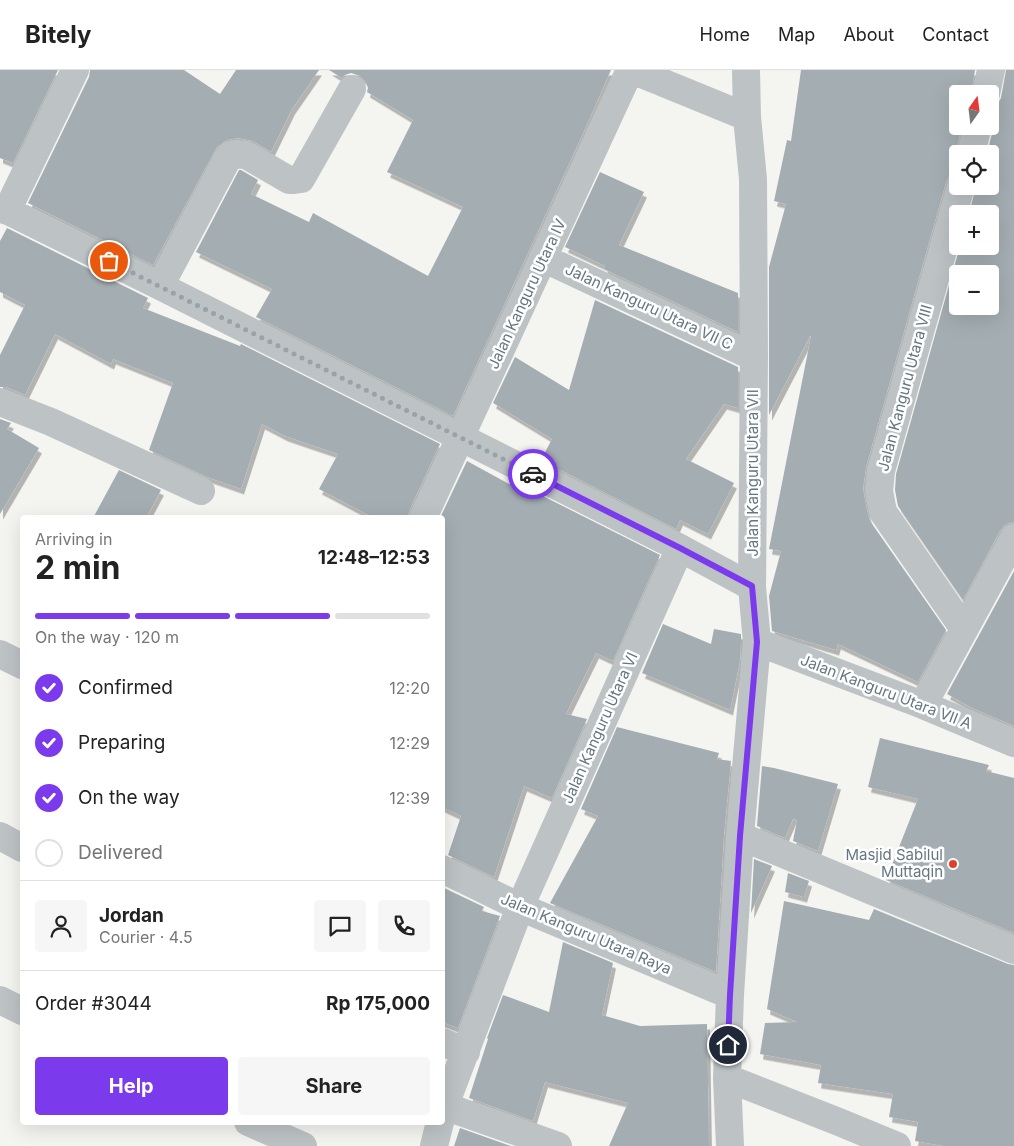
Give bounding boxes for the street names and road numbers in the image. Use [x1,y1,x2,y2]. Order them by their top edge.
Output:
street label: Jalan Kanguru Utara IV [483,216,570,372]
street label: Jalan Kanguru Utara VII C [562,259,736,354]
street label: Jalan Kanguru Utara VIII [873,303,936,473]
street label: Jalan Kanguru Utara VII [743,389,762,557]
street label: Jalan Kanguru Utara VI [558,649,641,806]
street label: Jalan Kanguru Utara VII A [798,650,975,733]
street label: Jalan Kanguru Utara Raya [498,889,674,978]

